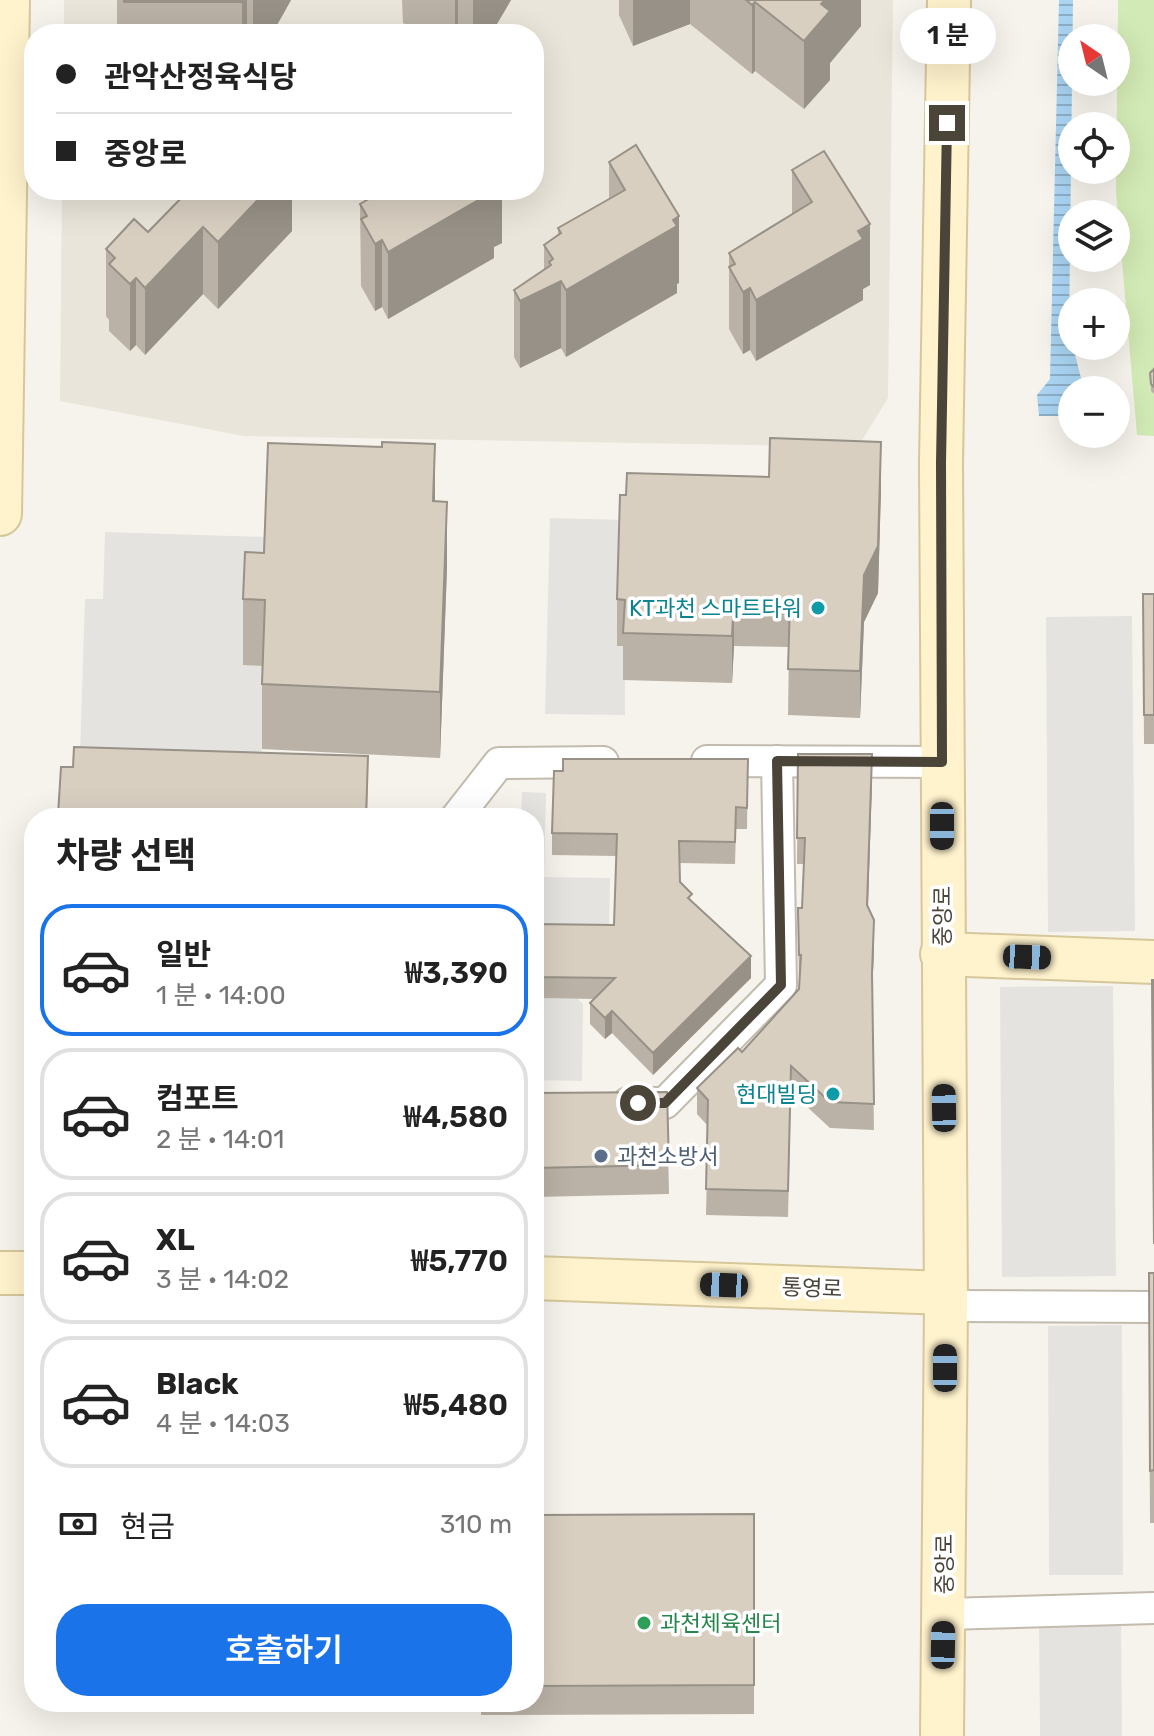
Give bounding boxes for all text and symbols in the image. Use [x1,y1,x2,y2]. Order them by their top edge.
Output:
callout: 1 분 [899,7,995,63]
text: 1 분 [927,20,969,51]
north arrow [1058,24,1130,96]
map controls [1058,24,1130,448]
text: 관악산정육식당 [104,59,297,95]
route end [929,105,965,141]
button: locate [1058,112,1130,184]
text: 중앙로 [104,136,187,172]
button: layers [1058,200,1130,272]
button: + [1058,288,1130,360]
button: − [1058,376,1130,448]
place label: KT과천 스마트타워 [629,595,802,622]
marker: KT과천 스마트타워 [809,599,827,617]
car [930,802,954,850]
text: 차량 선택 [56,834,196,877]
street label: 중앙로 [929,886,956,946]
icon: car [60,934,132,1006]
text: 일반 [156,937,211,973]
car [1003,944,1051,970]
text: ₩3,390 [405,955,508,991]
text: 1 분 · 14:00 [156,980,286,1011]
icon: car [60,1078,132,1150]
text: 컴포트 [156,1081,239,1117]
place label: 현대빌딩 [736,1081,817,1108]
car [932,1084,956,1132]
route start [620,1085,656,1121]
marker: 현대빌딩 [824,1085,842,1103]
text: ₩4,580 [404,1099,508,1135]
text: 2 분 · 14:01 [156,1124,284,1155]
place label: 과천소방서 [617,1143,718,1170]
marker: 과천소방서 [592,1147,610,1165]
icon: car [60,1222,132,1294]
text: XL [156,1222,195,1258]
text: ₩5,770 [411,1243,508,1279]
text: 3 분 · 14:02 [156,1264,289,1295]
car [700,1272,748,1298]
street label: 통영로 [781,1273,843,1303]
car [933,1344,957,1392]
icon: car [60,1366,132,1438]
text: Black [156,1366,239,1402]
text: ₩5,480 [404,1387,508,1423]
text: 4 분 · 14:03 [156,1408,290,1439]
icon: cash [56,1502,100,1546]
text: 현금 [120,1509,175,1545]
text: 310 m [440,1509,512,1540]
street label: 중앙로 [931,1534,958,1594]
button: 호출하기 [56,1604,512,1696]
place label: 과천체육센터 [660,1610,781,1637]
marker: 과천체육센터 [635,1614,653,1632]
car [931,1621,955,1669]

